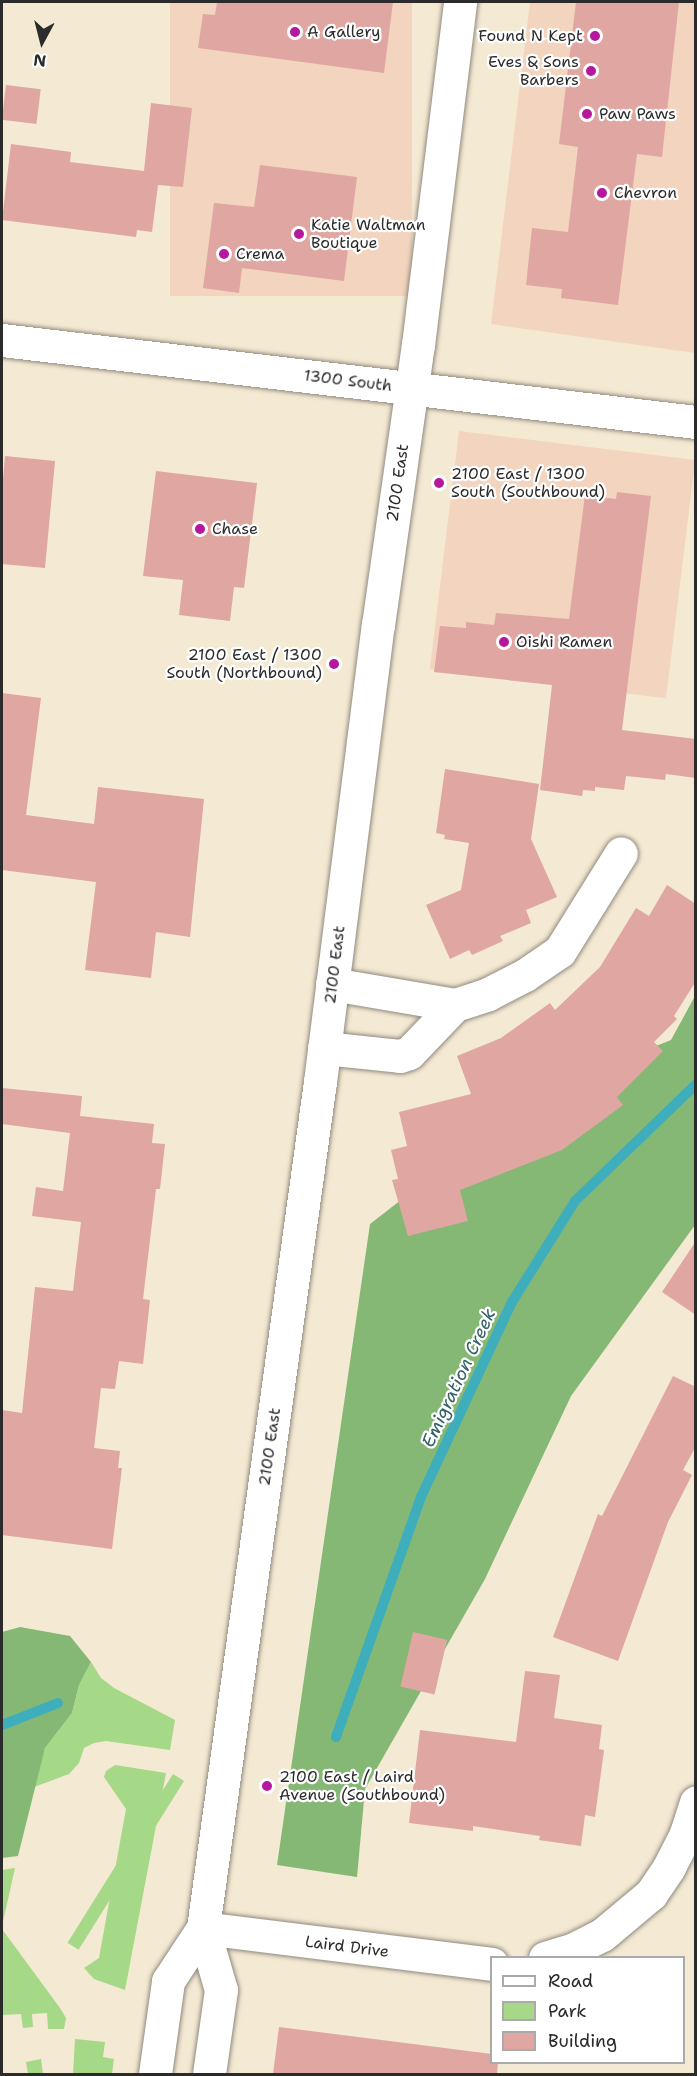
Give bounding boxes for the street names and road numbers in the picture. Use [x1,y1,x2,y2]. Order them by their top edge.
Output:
street label: 1300 South [303,366,393,396]
street label: 2100 East [383,443,413,523]
street label: 2100 East [321,925,349,1005]
street label: 2100 East [255,1407,285,1487]
street label: Laird Drive [304,1932,390,1962]

